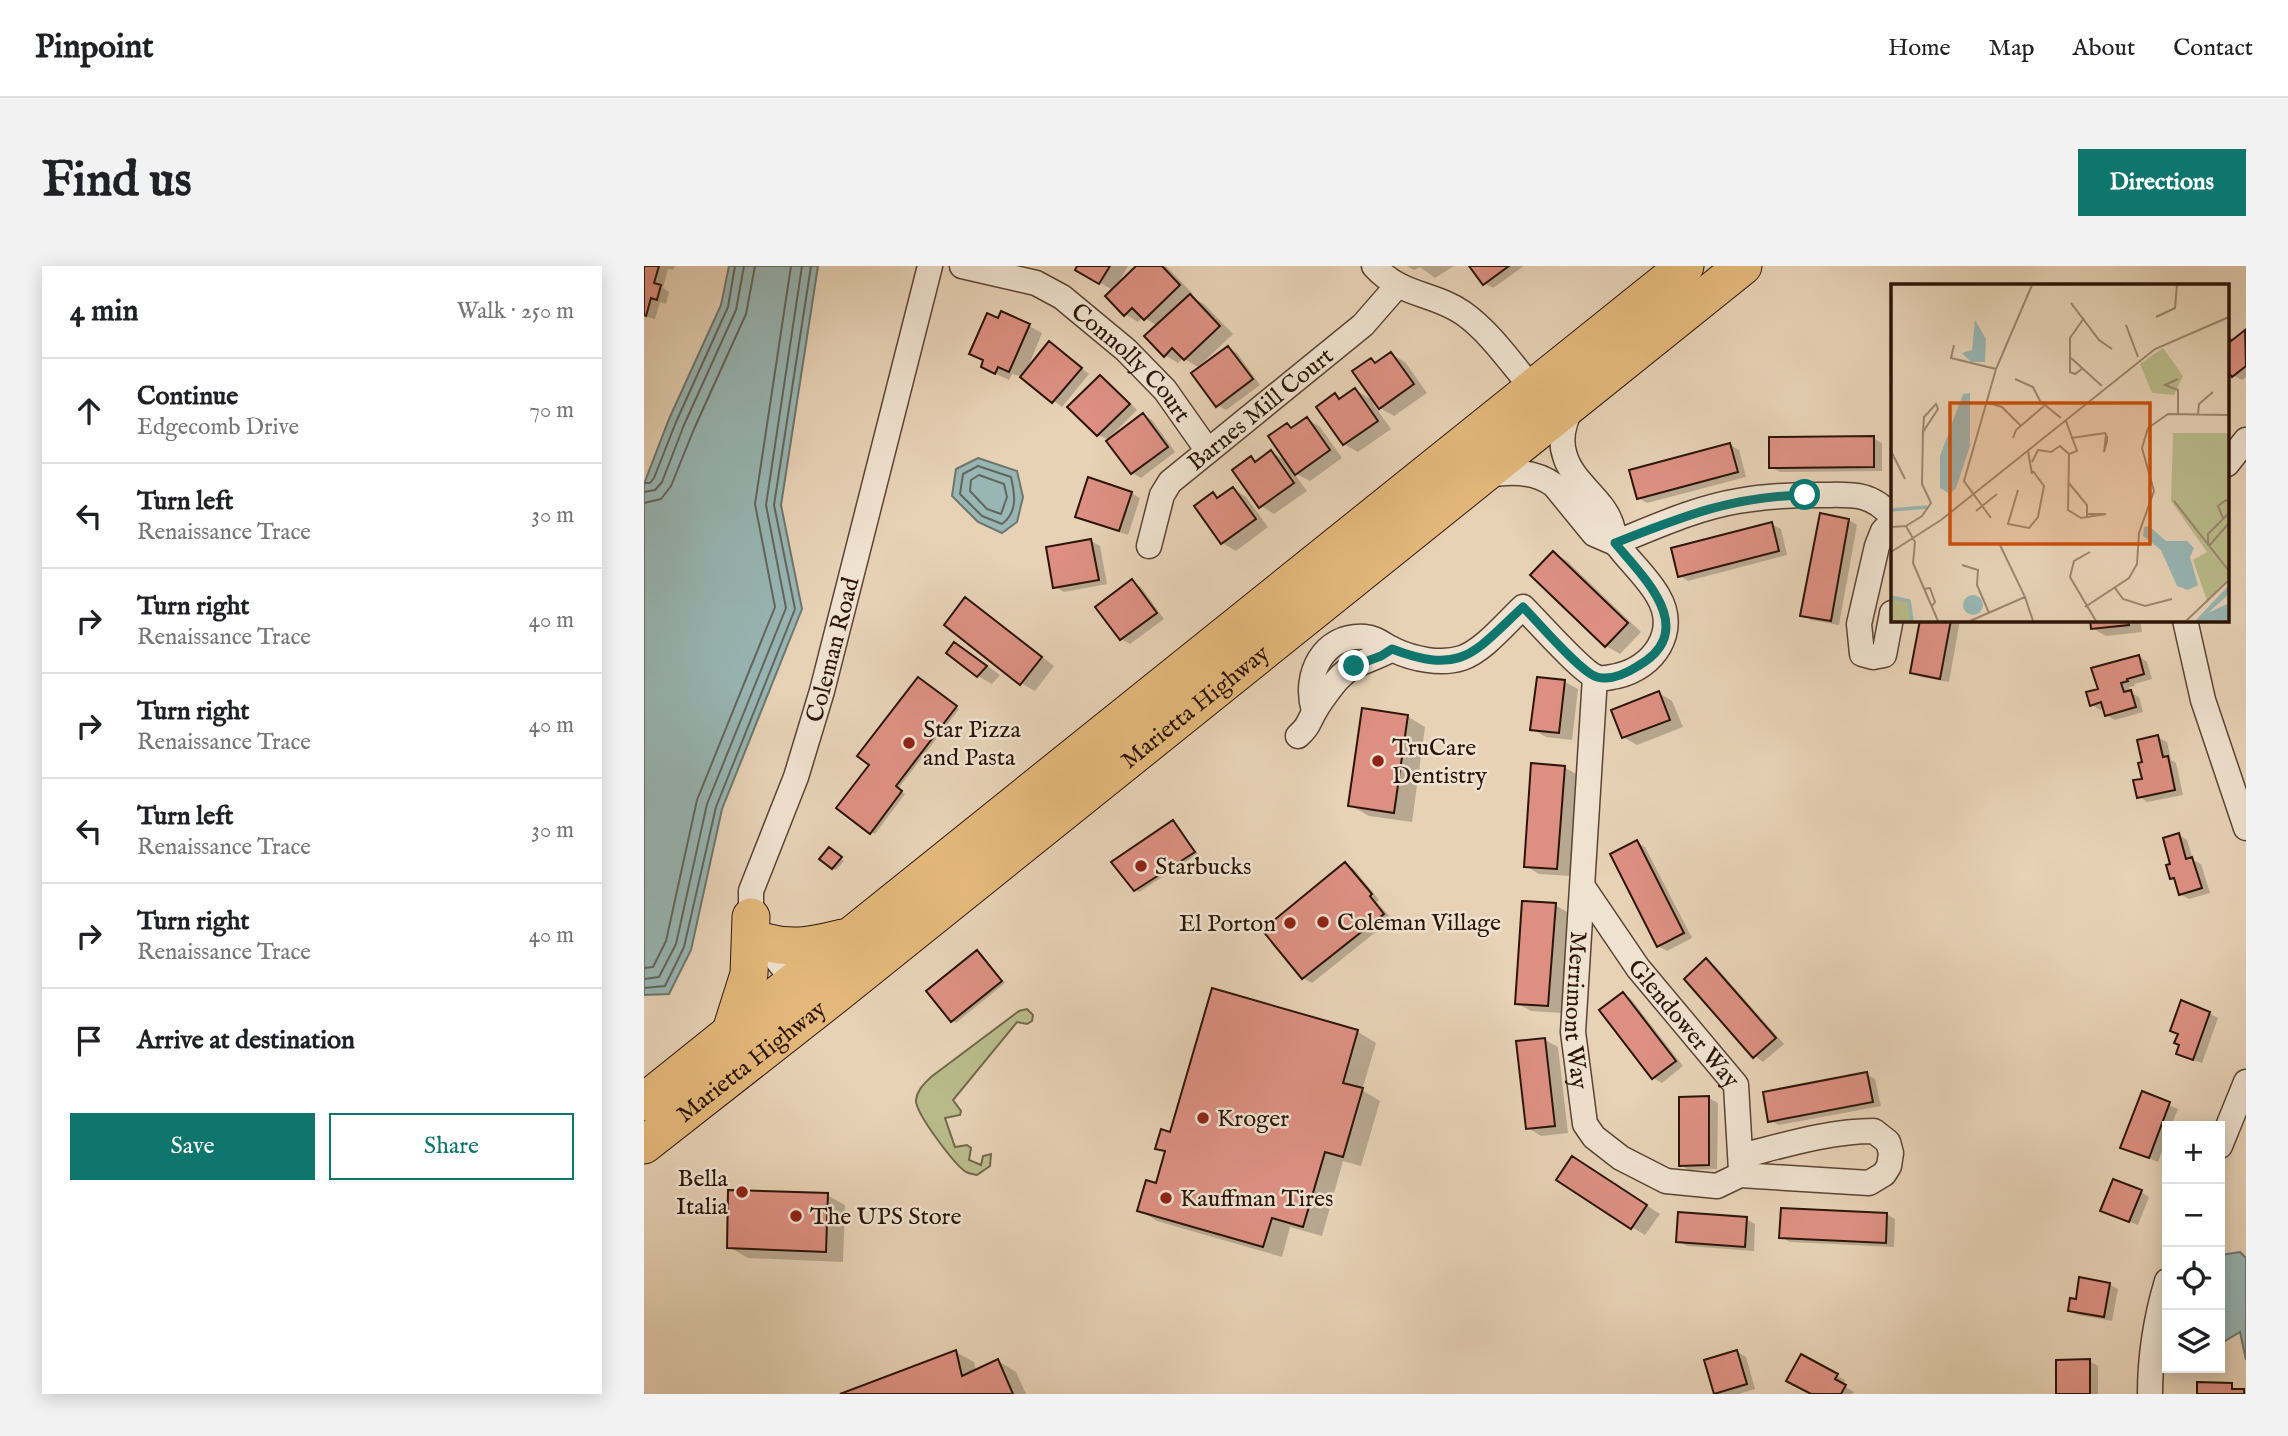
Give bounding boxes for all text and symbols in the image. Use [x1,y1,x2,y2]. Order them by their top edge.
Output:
text: Pinpoint [35,27,154,69]
text: Home [1888,33,1951,64]
text: Map [1989,33,2035,64]
text: About [2073,33,2135,64]
text: Contact [2173,33,2253,64]
button: Directions [2078,149,2246,216]
text: Find us [42,151,192,213]
inset map [1891,284,2228,621]
text: 4 min [70,293,138,331]
text: Walk · 250 m [457,297,574,326]
street label: Connolly Court [1064,297,1197,429]
street label: Barnes Mill Court [1182,341,1340,479]
text: Continue [137,380,238,413]
icon: ahead [70,392,108,430]
text: 70 m [529,396,574,425]
text: Edgecomb Drive [137,413,299,442]
route start [1789,479,1820,510]
text: Turn left [137,485,234,518]
icon: left [70,497,108,535]
text: 30 m [531,501,574,530]
text: Renaissance Trace [137,518,311,547]
street label: Coleman Road [799,574,867,726]
text: Turn right [137,590,250,623]
icon: right [70,602,108,640]
text: 40 m [529,606,574,635]
text: Renaissance Trace [137,623,311,652]
street label: Marietta Highway [1115,639,1276,776]
route end [1338,650,1369,681]
text: Turn right [137,695,250,728]
icon: right [70,707,108,745]
text: 40 m [529,711,574,740]
place label: Star Pizza and Pasta [923,715,1021,774]
text: Renaissance Trace [137,728,311,757]
place label: TruCare Dentistry [1392,733,1487,792]
marker: Star Pizza and Pasta [901,735,917,751]
marker: TruCare Dentistry [1370,753,1386,769]
text: Turn left [137,800,234,833]
icon: left [70,812,108,850]
text: 30 m [531,816,574,845]
text: Renaissance Trace [137,833,311,862]
place label: Starbucks [1155,852,1251,883]
marker: Starbucks [1133,858,1149,874]
text: Turn right [137,905,250,938]
place label: Coleman Village [1337,908,1501,939]
place label: El Porton [1179,909,1276,940]
marker: Coleman Village [1315,914,1331,930]
marker: El Porton [1282,915,1298,931]
icon: right [70,917,108,955]
text: 40 m [529,921,574,950]
street label: Merrimont Way [1556,930,1594,1091]
text: Renaissance Trace [137,938,311,967]
street label: Glendower Way [1620,953,1746,1095]
street label: Marietta Highway [671,994,833,1130]
icon: arrive [70,1022,108,1060]
text: Arrive at destination [137,1024,355,1057]
place label: Kroger [1217,1104,1289,1135]
marker: Kroger [1195,1110,1211,1126]
button: Save [70,1113,315,1180]
button: Share [329,1113,574,1180]
map controls [2162,1121,2225,1373]
button: + [2162,1121,2225,1184]
place label: Bella Italia [676,1164,729,1223]
marker: Bella Italia [734,1184,750,1200]
place label: Kauffman Tires [1180,1184,1334,1215]
button: − [2162,1184,2225,1247]
marker: Kauffman Tires [1158,1190,1174,1206]
place label: The UPS Store [810,1202,961,1233]
marker: The UPS Store [788,1208,804,1224]
button: locate [2162,1247,2225,1310]
button: layers [2162,1310,2225,1373]

